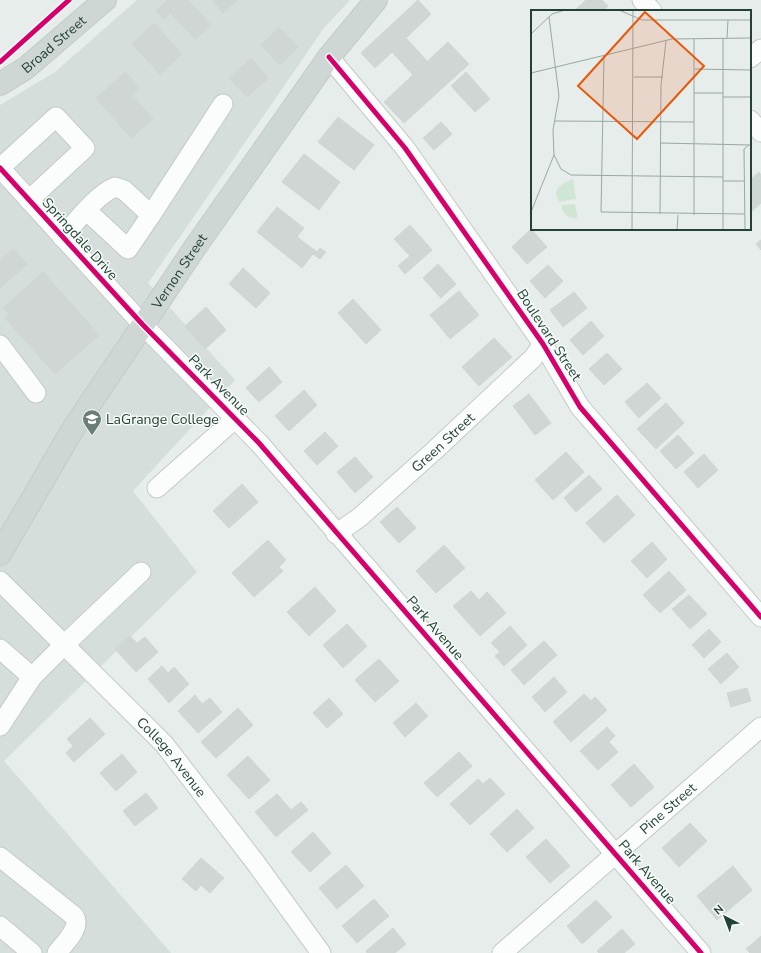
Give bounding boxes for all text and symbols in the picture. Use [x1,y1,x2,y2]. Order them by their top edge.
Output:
inset map [531,10,751,230]
street label: Broad Street [17,11,90,77]
street label: Springdale Drive [38,194,122,284]
street label: Vernon Street [146,230,211,313]
street label: Boulevard Street [512,285,586,385]
street label: Park Avenue [184,350,254,420]
school or university icon: LaGrange College [81,408,103,436]
street label: Green Street [407,408,479,476]
place label: LaGrange College [106,410,219,429]
street label: Park Avenue [402,592,468,664]
street label: College Avenue [133,713,211,801]
street label: Pine Street [635,778,700,838]
street label: Park Avenue [614,836,680,908]
north arrow [705,897,745,937]
text: N [711,902,727,918]

